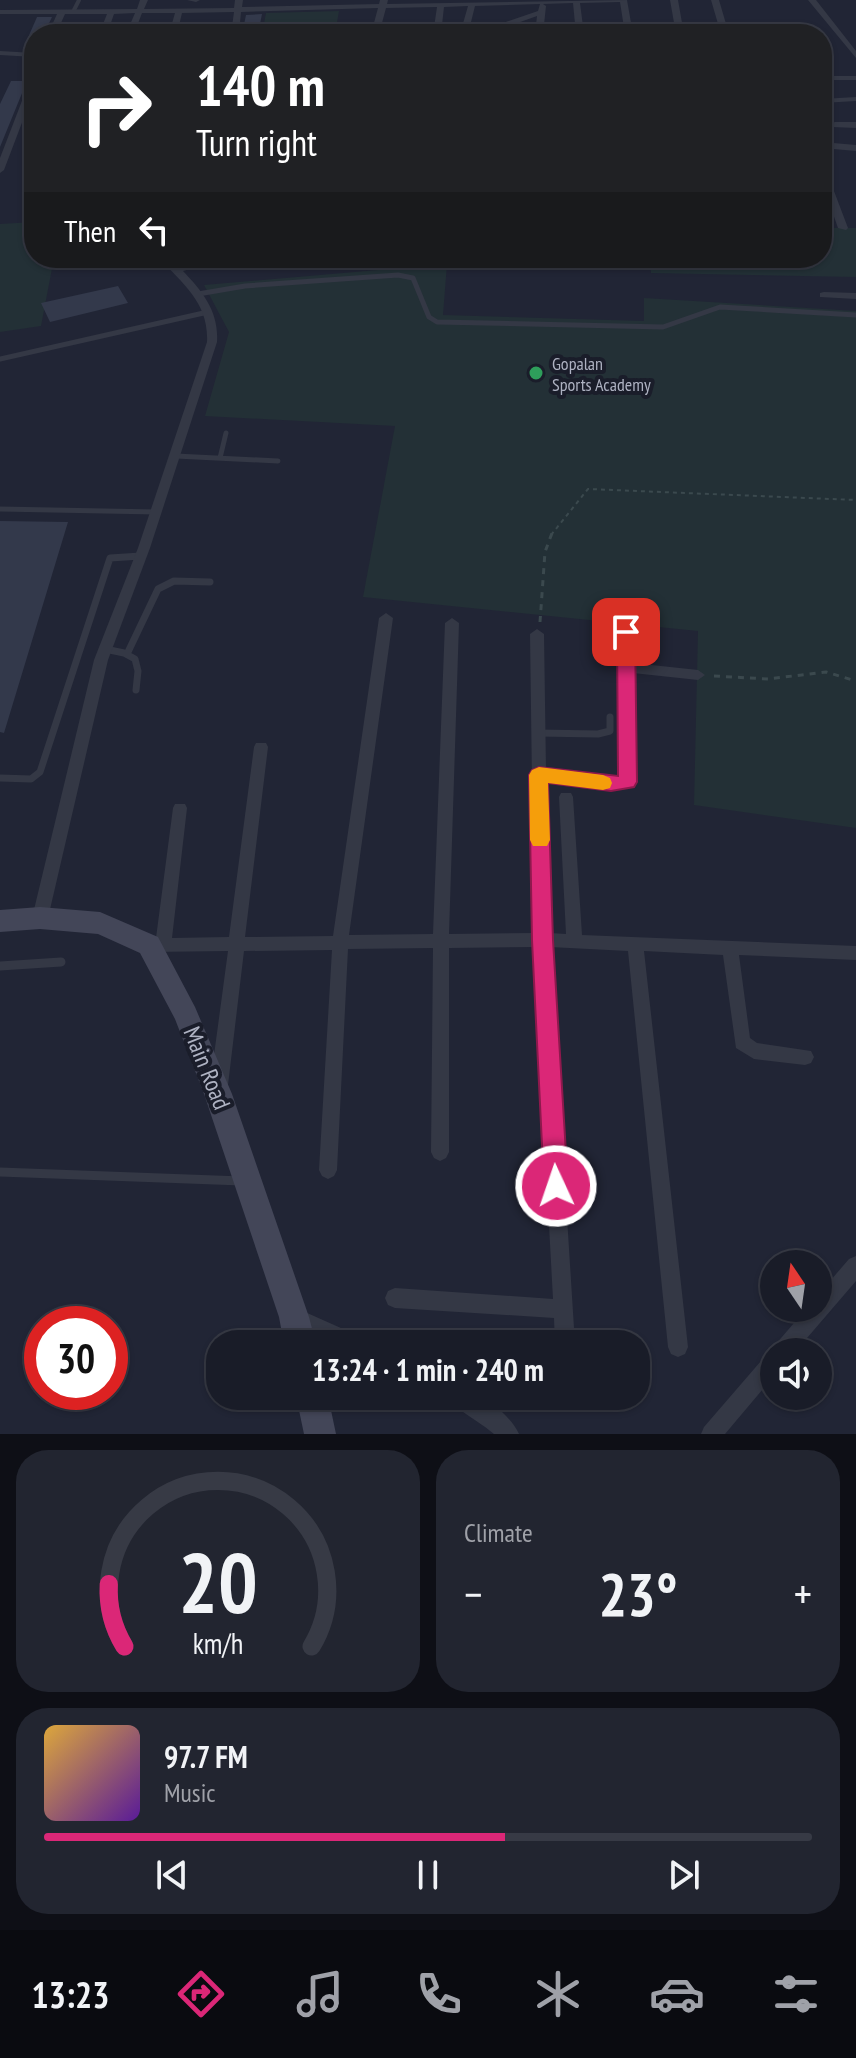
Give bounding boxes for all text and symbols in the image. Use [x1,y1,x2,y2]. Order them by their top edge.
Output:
text: 140 m [196,49,325,121]
icon: right [64,56,168,160]
text: Turn right [196,119,317,166]
icon: left [132,208,176,252]
text: Then [64,211,116,250]
place label: Gopalan Sports Academy [552,352,651,396]
marker: Gopalan Sports Academy [527,364,545,382]
pin [592,598,660,666]
icon: arrive [604,610,648,654]
street label: Main Road [176,1022,238,1114]
position arrow [514,1144,598,1228]
north arrow [760,1250,832,1322]
map controls [760,1250,832,1410]
speed limit sign: 30 [24,1306,128,1410]
button: sound [760,1338,832,1410]
text: 13:24 · 1 min · 240 m [312,1350,544,1389]
text: Climate [464,1516,533,1549]
text: 20 [178,1528,258,1636]
text: 23° [598,1555,678,1633]
text: − [464,1565,482,1622]
text: + [794,1565,812,1622]
text: km/h [193,1625,243,1662]
text: 97.7 FM [164,1737,248,1776]
text: Music [164,1776,216,1809]
icon: previous [150,1853,194,1897]
icon: pause [406,1853,450,1897]
icon: next [662,1853,706,1897]
icon: directions [173,1966,229,2022]
icon: music [292,1966,348,2022]
icon: phone [411,1966,467,2022]
icon: climate [530,1966,586,2022]
icon: car [649,1966,705,2022]
icon: filters [768,1966,824,2022]
text: 13:23 [32,1971,109,2018]

